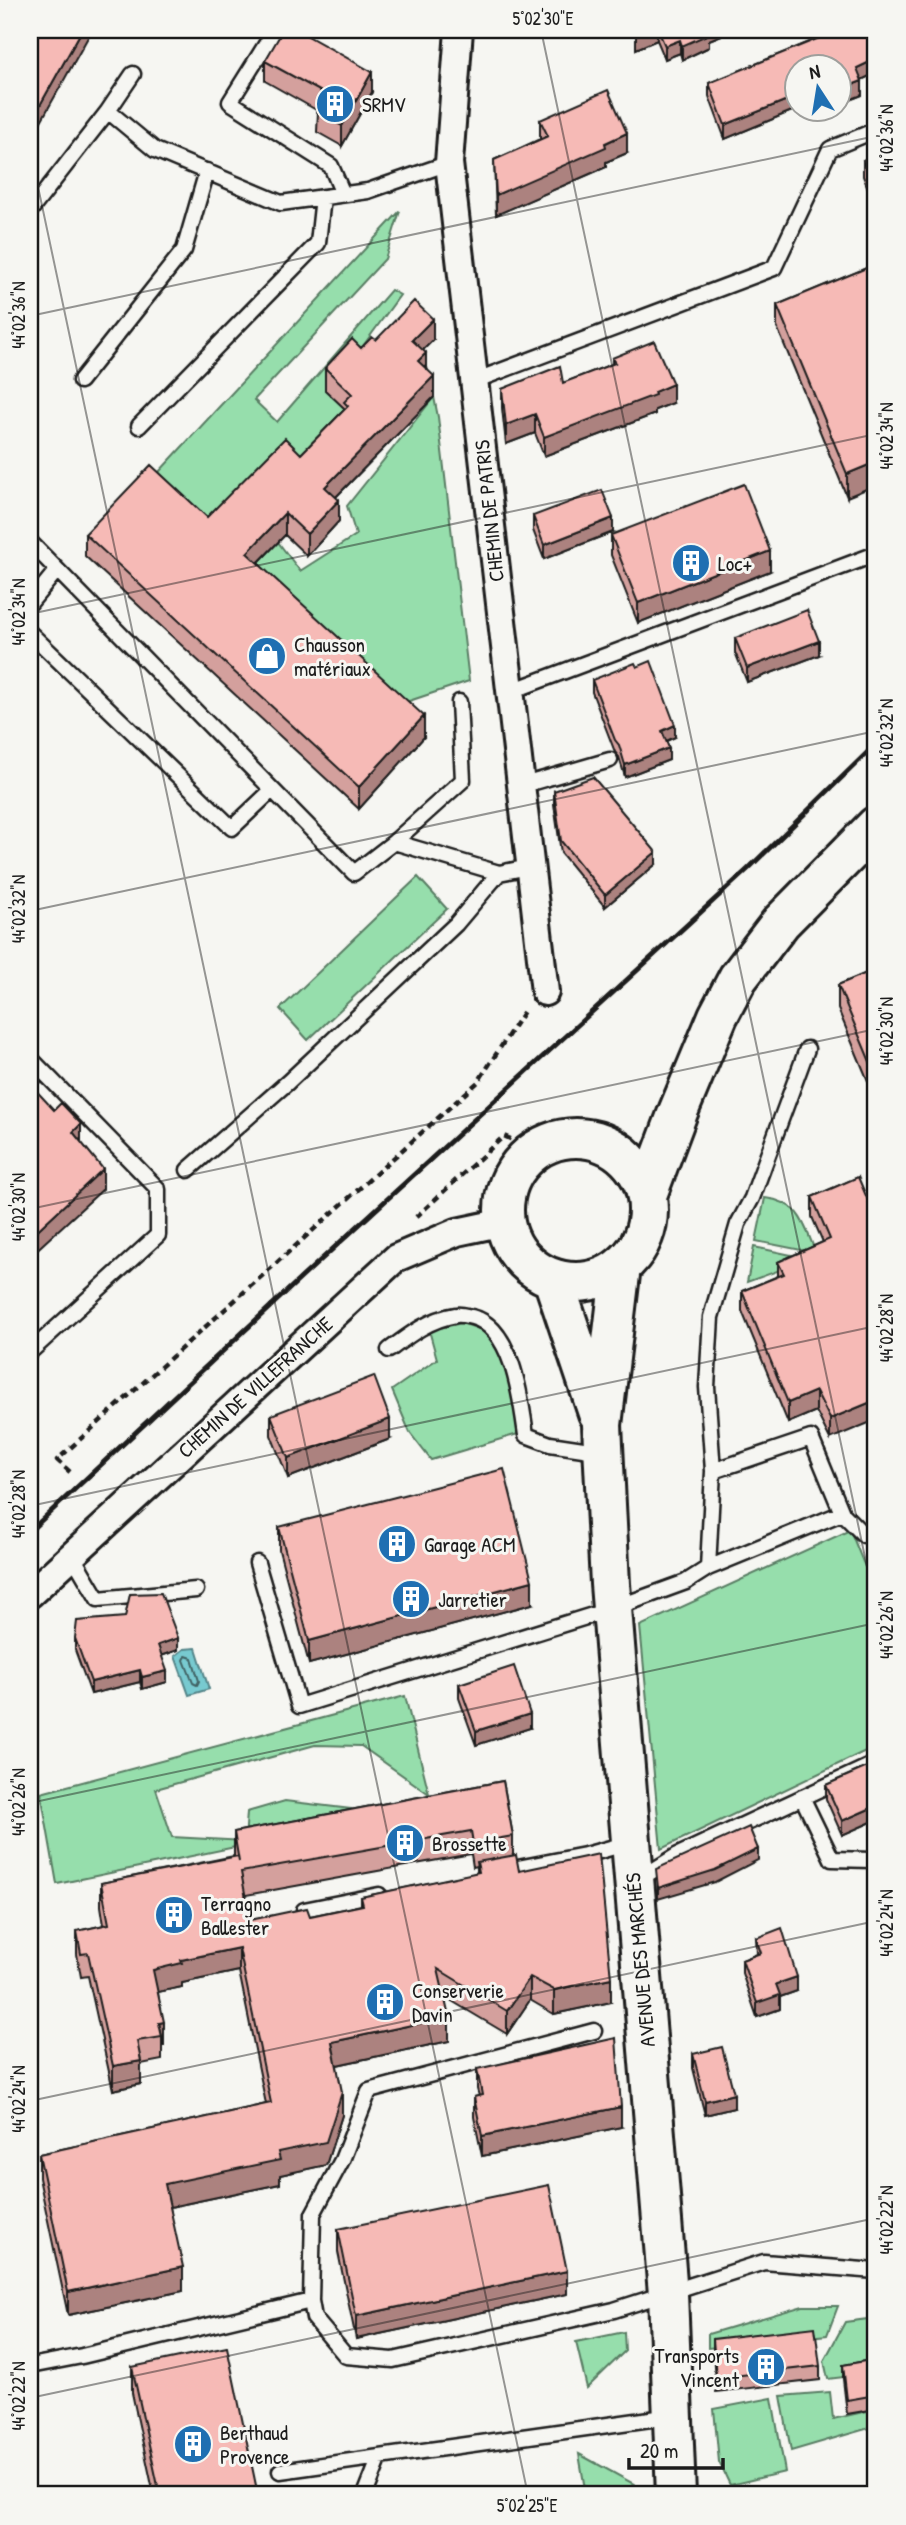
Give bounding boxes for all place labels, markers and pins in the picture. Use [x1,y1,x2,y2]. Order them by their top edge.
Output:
building icon: SRMV [314,83,356,125]
place label: SRMV [362,90,406,119]
building icon: Loc+ [670,542,712,584]
place label: Loc+ [718,549,753,578]
place label: Chausson matériaux [294,630,371,683]
shop icon: Chausson matériaux [246,635,288,677]
building icon: Garage ACM [376,1523,418,1565]
place label: Garage ACM [424,1530,515,1559]
building icon: Jarretier [390,1578,432,1620]
place label: Jarretier [438,1585,507,1614]
building icon: Brossette [384,1822,426,1864]
place label: Brossette [432,1829,507,1858]
place label: Terragno Ballester [201,1889,271,1942]
building icon: Terragno Ballester [153,1894,195,1936]
place label: Conserverie Davin [412,1976,504,2029]
building icon: Conserverie Davin [364,1981,406,2023]
place label: Transports Vincent [654,2341,740,2394]
building icon: Transports Vincent [745,2346,787,2388]
place label: Berthaud Provence [220,2418,289,2471]
building icon: Berthaud Provence [172,2423,214,2465]

